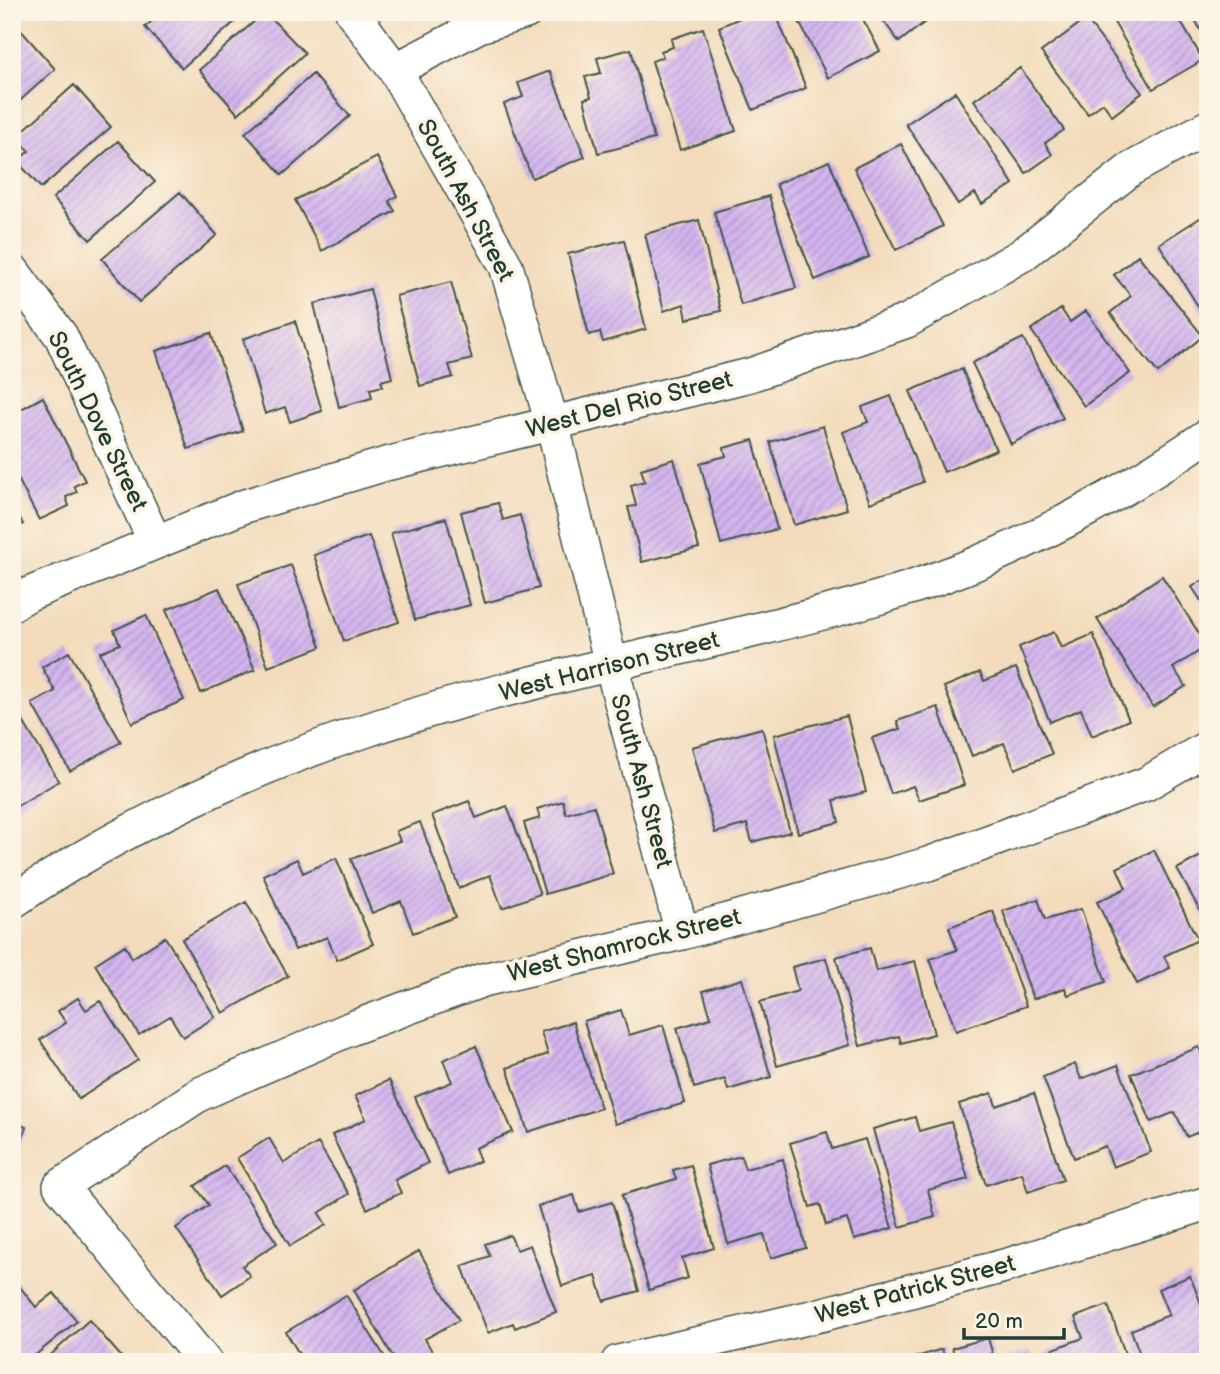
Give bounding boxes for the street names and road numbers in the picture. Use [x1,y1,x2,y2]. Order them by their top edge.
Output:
street label: South Ash Street [411,114,521,287]
street label: South Dove Street [41,327,154,516]
street label: West Del Rio Street [523,365,736,444]
street label: West Harrison Street [496,625,723,708]
street label: South Ash Street [604,691,679,872]
street label: West Shamrock Street [504,902,744,989]
street label: West Patrick Street [812,1249,1019,1330]

